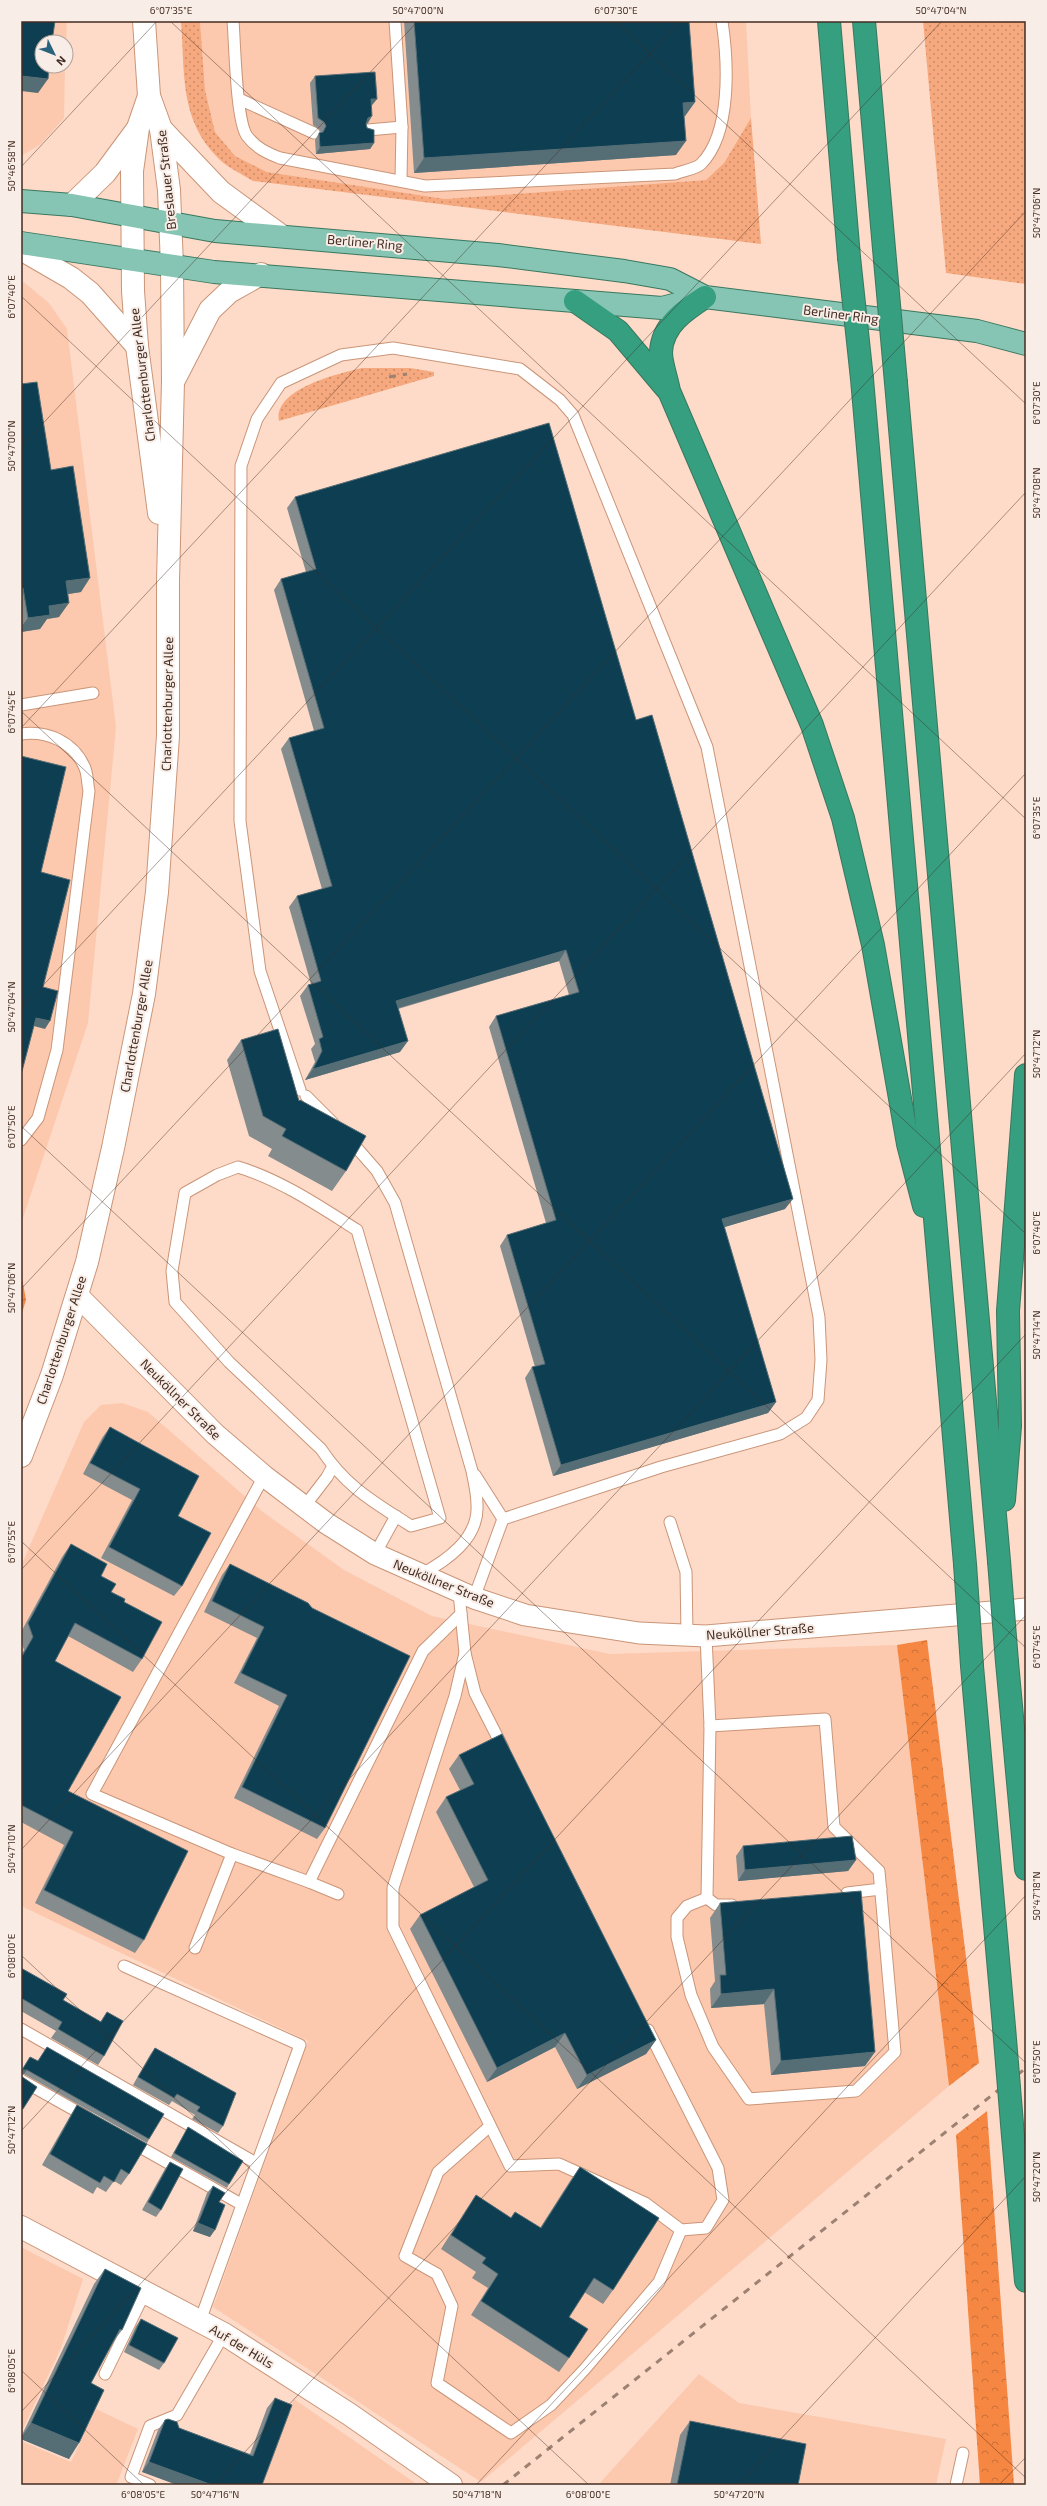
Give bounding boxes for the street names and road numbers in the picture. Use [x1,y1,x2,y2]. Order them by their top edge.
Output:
street label: Breslauer Straße [153,129,179,231]
street label: Berliner Ring [327,231,403,253]
street label: Berliner Ring [802,301,880,327]
street label: Charlottenburger Allee [126,307,158,443]
street label: Charlottenburger Allee [158,637,176,771]
street label: Charlottenburger Allee [116,958,156,1094]
street label: Charlottenburger Allee [33,1274,89,1406]
street label: Neuköllner Straße [137,1355,225,1443]
street label: Neuköllner Straße [391,1555,497,1611]
street label: Neuköllner Straße [706,1619,814,1643]
street label: Auf der Hüls [207,2321,277,2371]

